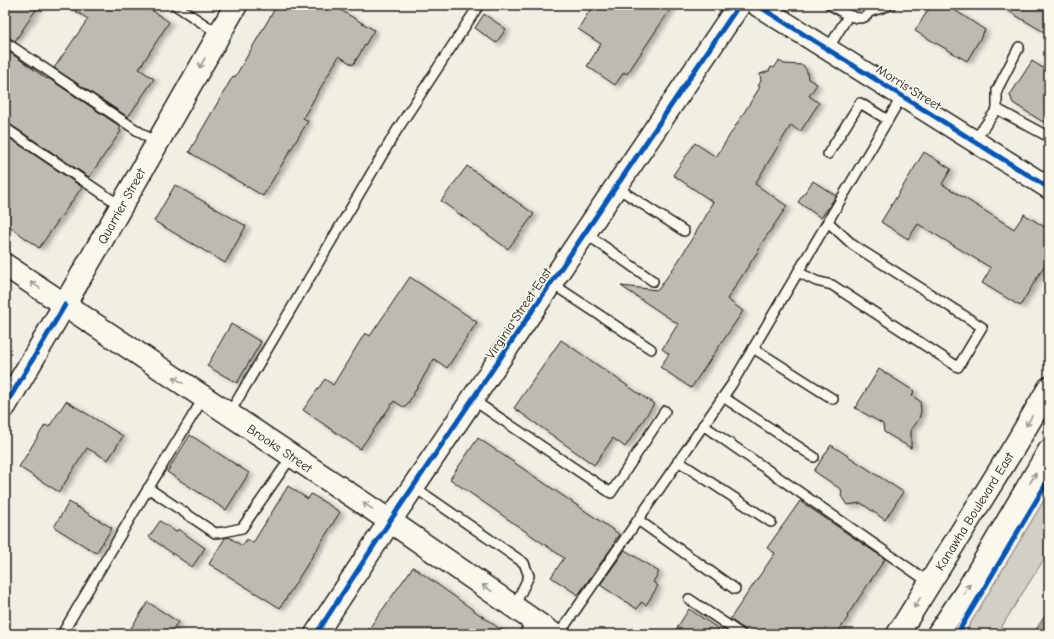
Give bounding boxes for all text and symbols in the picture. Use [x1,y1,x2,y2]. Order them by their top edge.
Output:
one-way arrow [198,57,206,69]
street label: Morris Street [874,62,945,114]
street label: Quarrier Street [94,165,149,247]
street label: Virginia Street East [482,264,555,362]
one-way arrow [30,281,41,289]
one-way arrow [173,376,184,384]
one-way arrow [1025,415,1033,427]
street label: Brooks Street [244,421,316,476]
street label: Kanawha Boulevard East [932,448,1018,573]
one-way arrow [1030,472,1038,484]
one-way arrow [362,502,374,510]
one-way arrow [482,584,493,592]
one-way arrow [963,584,971,595]
one-way arrow [913,597,921,608]

